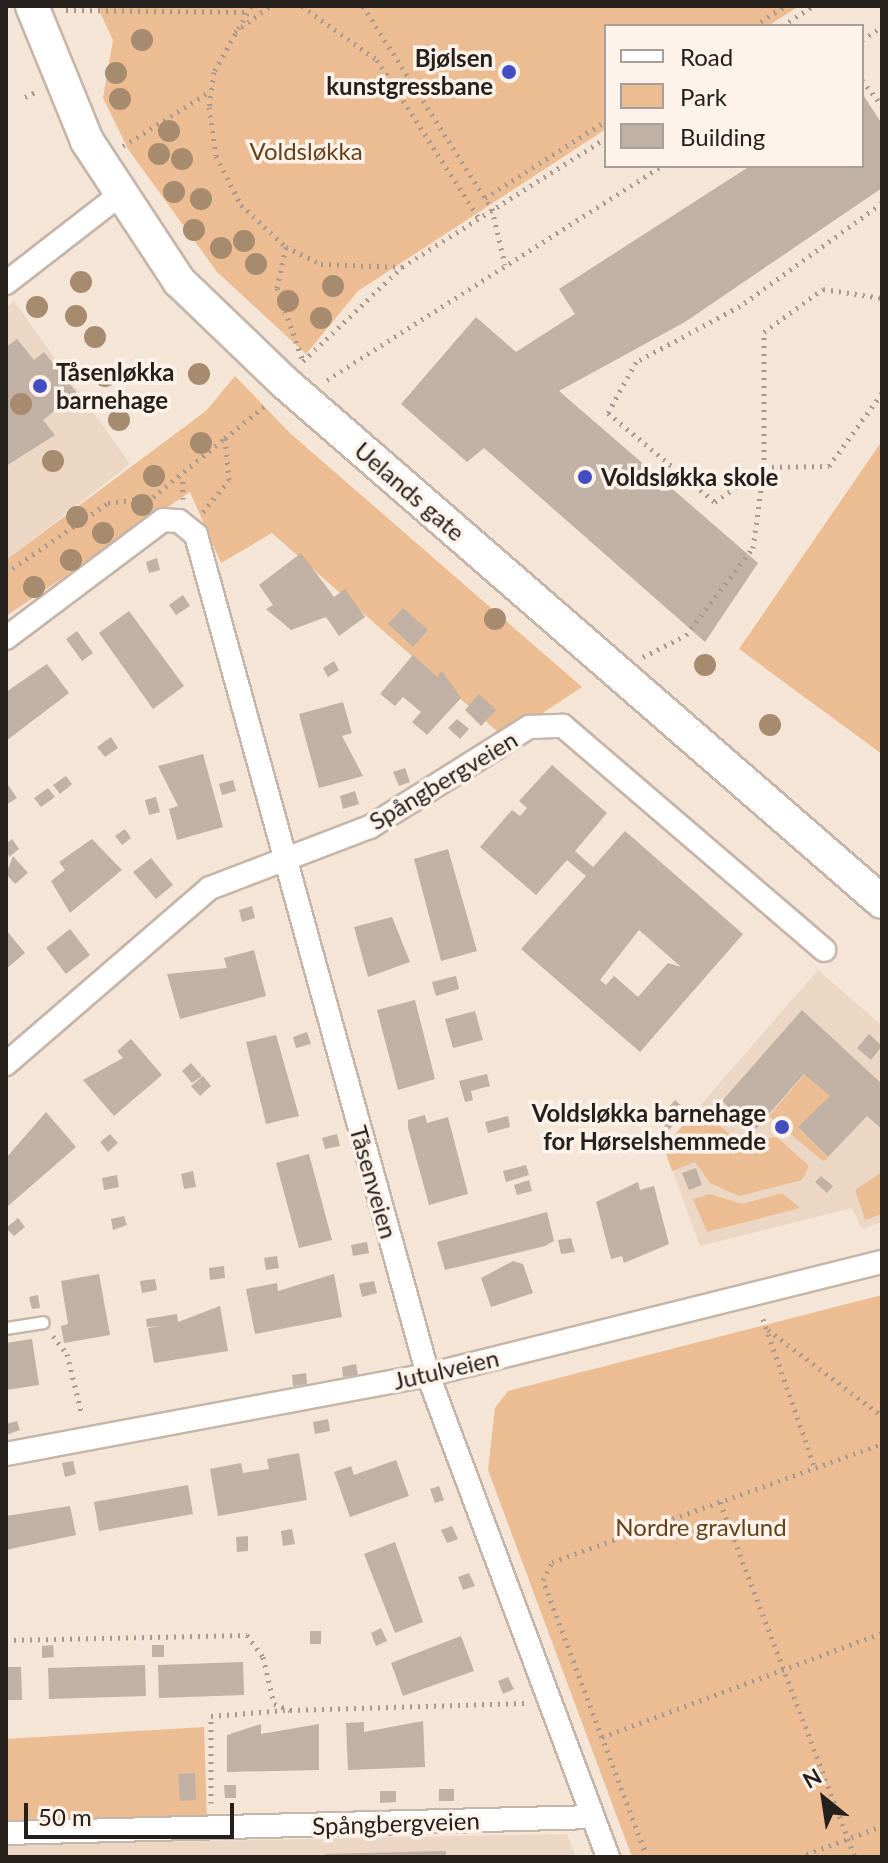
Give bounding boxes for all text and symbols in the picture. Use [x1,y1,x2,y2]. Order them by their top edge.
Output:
legend [604,24,864,168]
text: Road [680,42,733,71]
place label: Bjølsen kunstgressbane [326,44,493,100]
marker: Bjølsen kunstgressbane [500,63,518,81]
text: Park [680,82,727,111]
text: Building [680,122,765,151]
park label: Voldsløkka [249,137,363,165]
place label: Tåsenløkka barnehage [56,358,174,414]
marker: Tåsenløkka barnehage [31,377,49,395]
street label: Uelands gate [349,435,471,547]
place label: Voldsløkka skole [601,463,778,491]
marker: Voldsløkka skole [576,468,594,486]
street label: Spångbergveien [364,724,522,836]
place label: Voldsløkka barnehage for Hørselshemmede [532,1099,766,1155]
marker: Voldsløkka barnehage for Hørselshemmede [773,1118,791,1136]
street label: Tåsenveien [344,1122,404,1242]
street label: Jutulveien [390,1343,502,1395]
park label: Nordre gravlund [615,1513,787,1541]
north arrow [784,1759,864,1839]
text: N [798,1762,826,1794]
scale bar [28,1787,238,1837]
text: 50 m [38,1802,92,1831]
street label: Spångbergveien [312,1806,480,1840]

